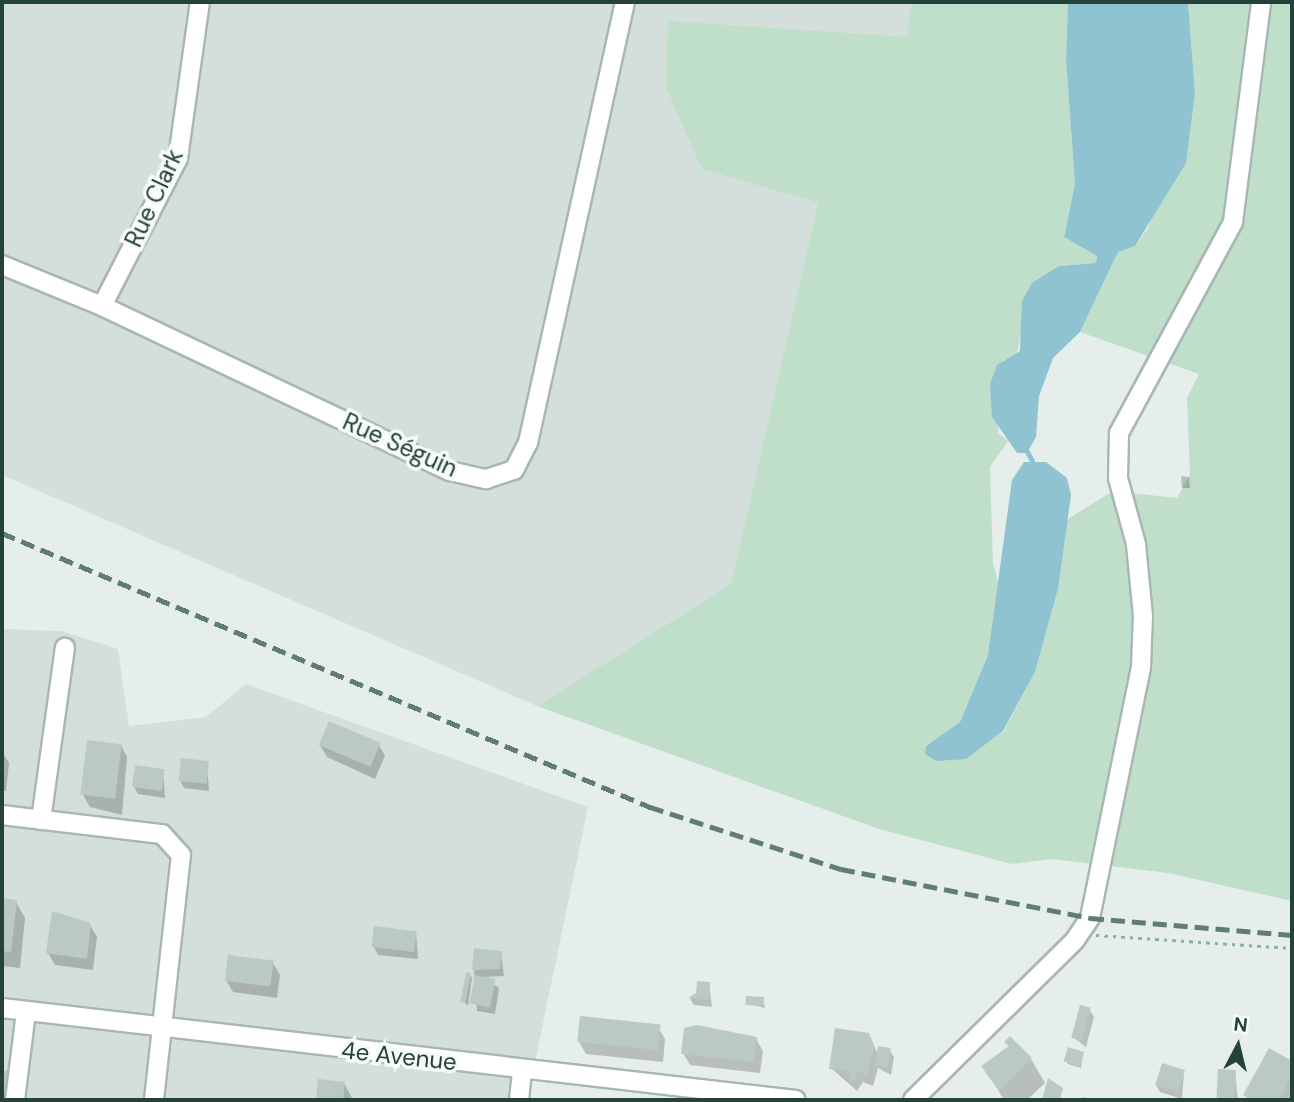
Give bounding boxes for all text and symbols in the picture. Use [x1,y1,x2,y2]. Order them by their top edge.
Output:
street label: Rue Clark [119,145,189,251]
street label: Rue Séguin [338,407,462,483]
north arrow [1203,1011,1273,1081]
text: N [1232,1011,1249,1038]
street label: 4e Avenue [340,1036,458,1076]

